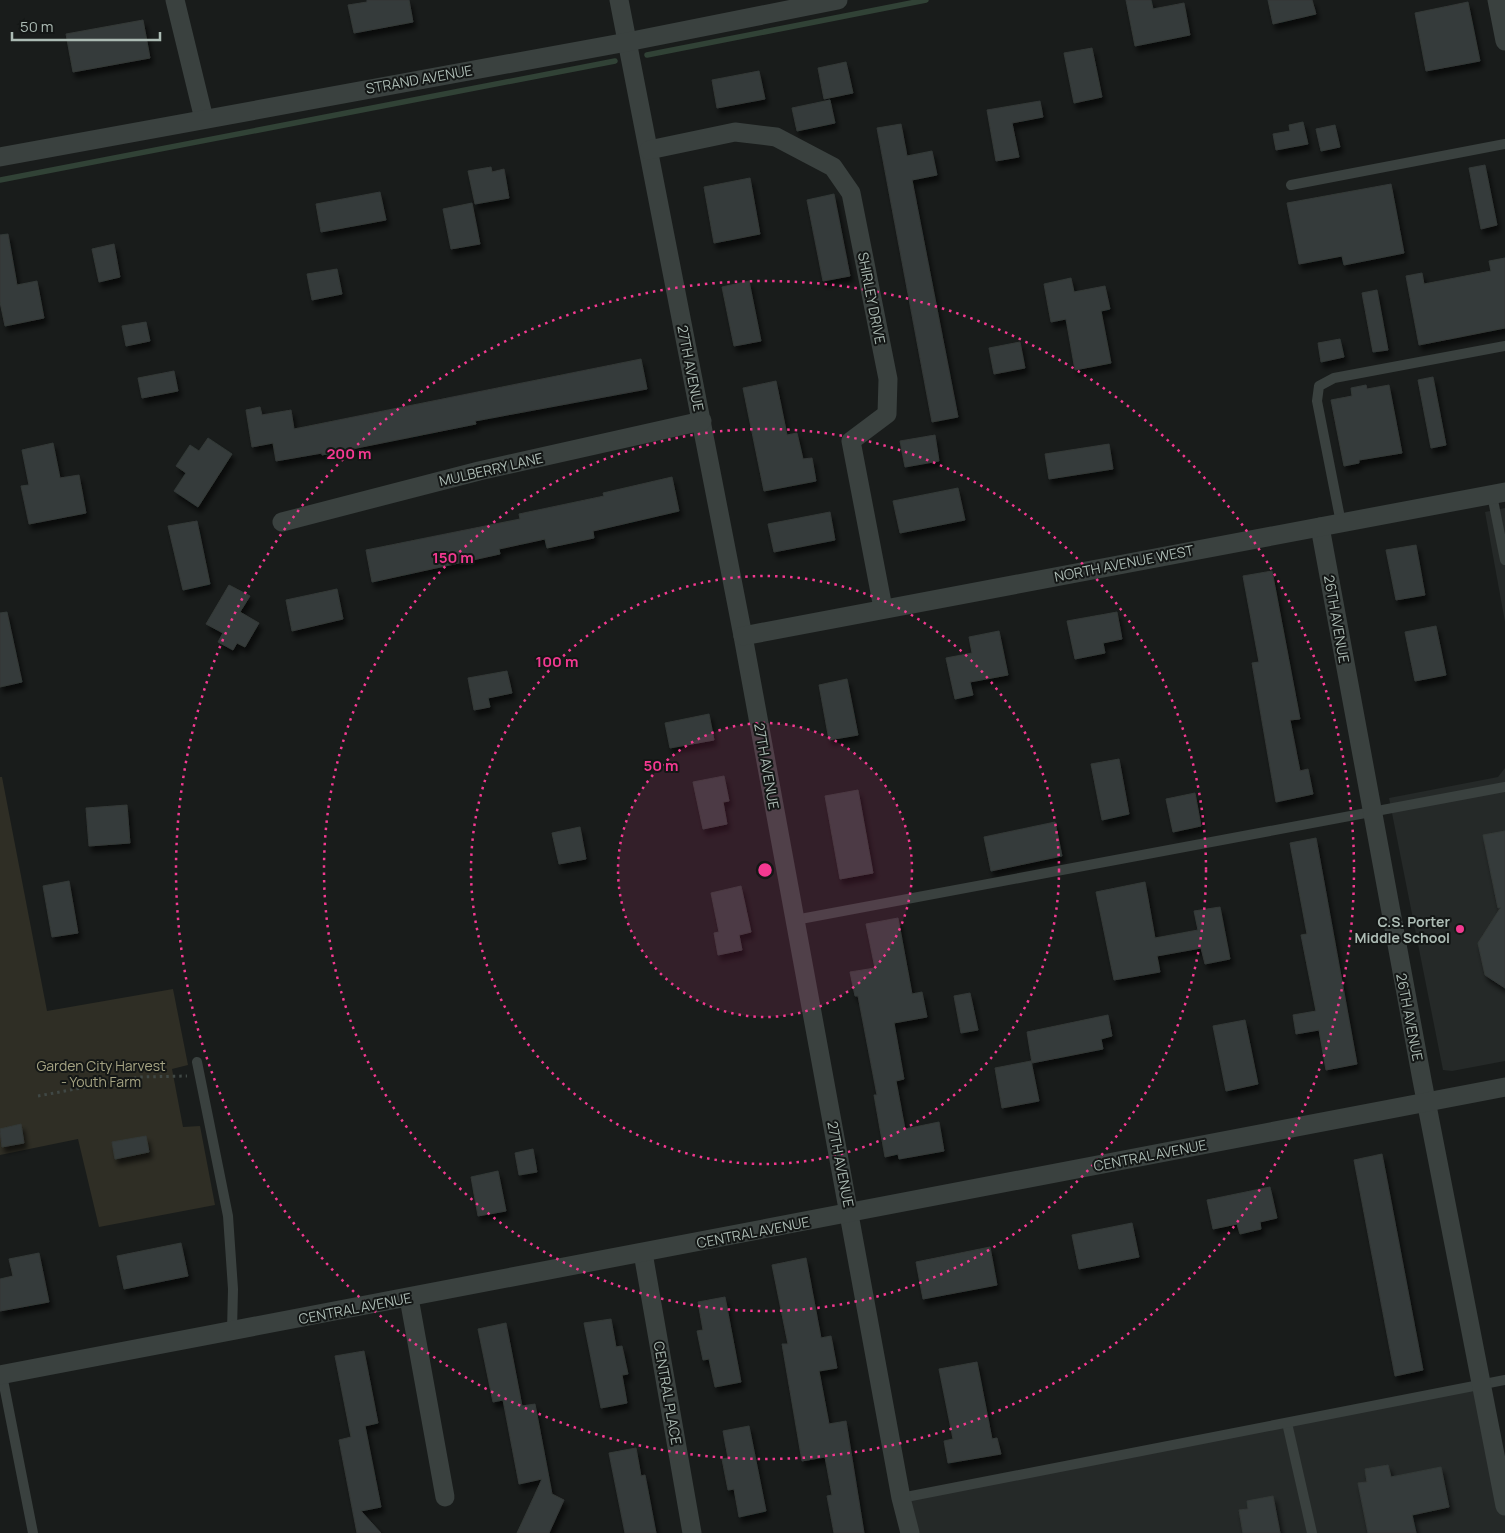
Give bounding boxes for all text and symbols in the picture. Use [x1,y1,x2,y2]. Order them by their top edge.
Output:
scale bar [12,10,160,42]
text: 50 m [20,16,54,37]
street label: STRAND AVENUE [364,60,474,98]
street label: SHIRLEY DRIVE [854,250,890,346]
street label: 27TH AVENUE [673,323,709,413]
text: 200 m [326,443,372,464]
street label: MULBERRY LANE [437,448,545,490]
street label: NORTH AVENUE WEST [1053,540,1196,586]
text: 150 m [432,547,474,568]
street label: 26TH AVENUE [1320,573,1354,665]
text: 100 m [536,651,578,672]
street label: 27TH AVENUE [750,721,784,811]
text: 50 m [643,755,679,776]
centre of rings [756,861,774,879]
place label: C.S. Porter Middle School [1354,912,1450,947]
marker: C.S. Porter Middle School [1454,923,1466,935]
street label: 26TH AVENUE [1392,971,1428,1063]
park label: Garden City Harvest - Youth Farm [36,1056,166,1091]
street label: 27TH AVENUE [823,1119,859,1209]
street label: CENTRAL AVENUE [1092,1135,1208,1175]
street label: CENTRAL AVENUE [695,1212,811,1252]
street label: CENTRAL AVENUE [297,1288,413,1328]
street label: CENTRAL PLACE [650,1340,686,1446]

